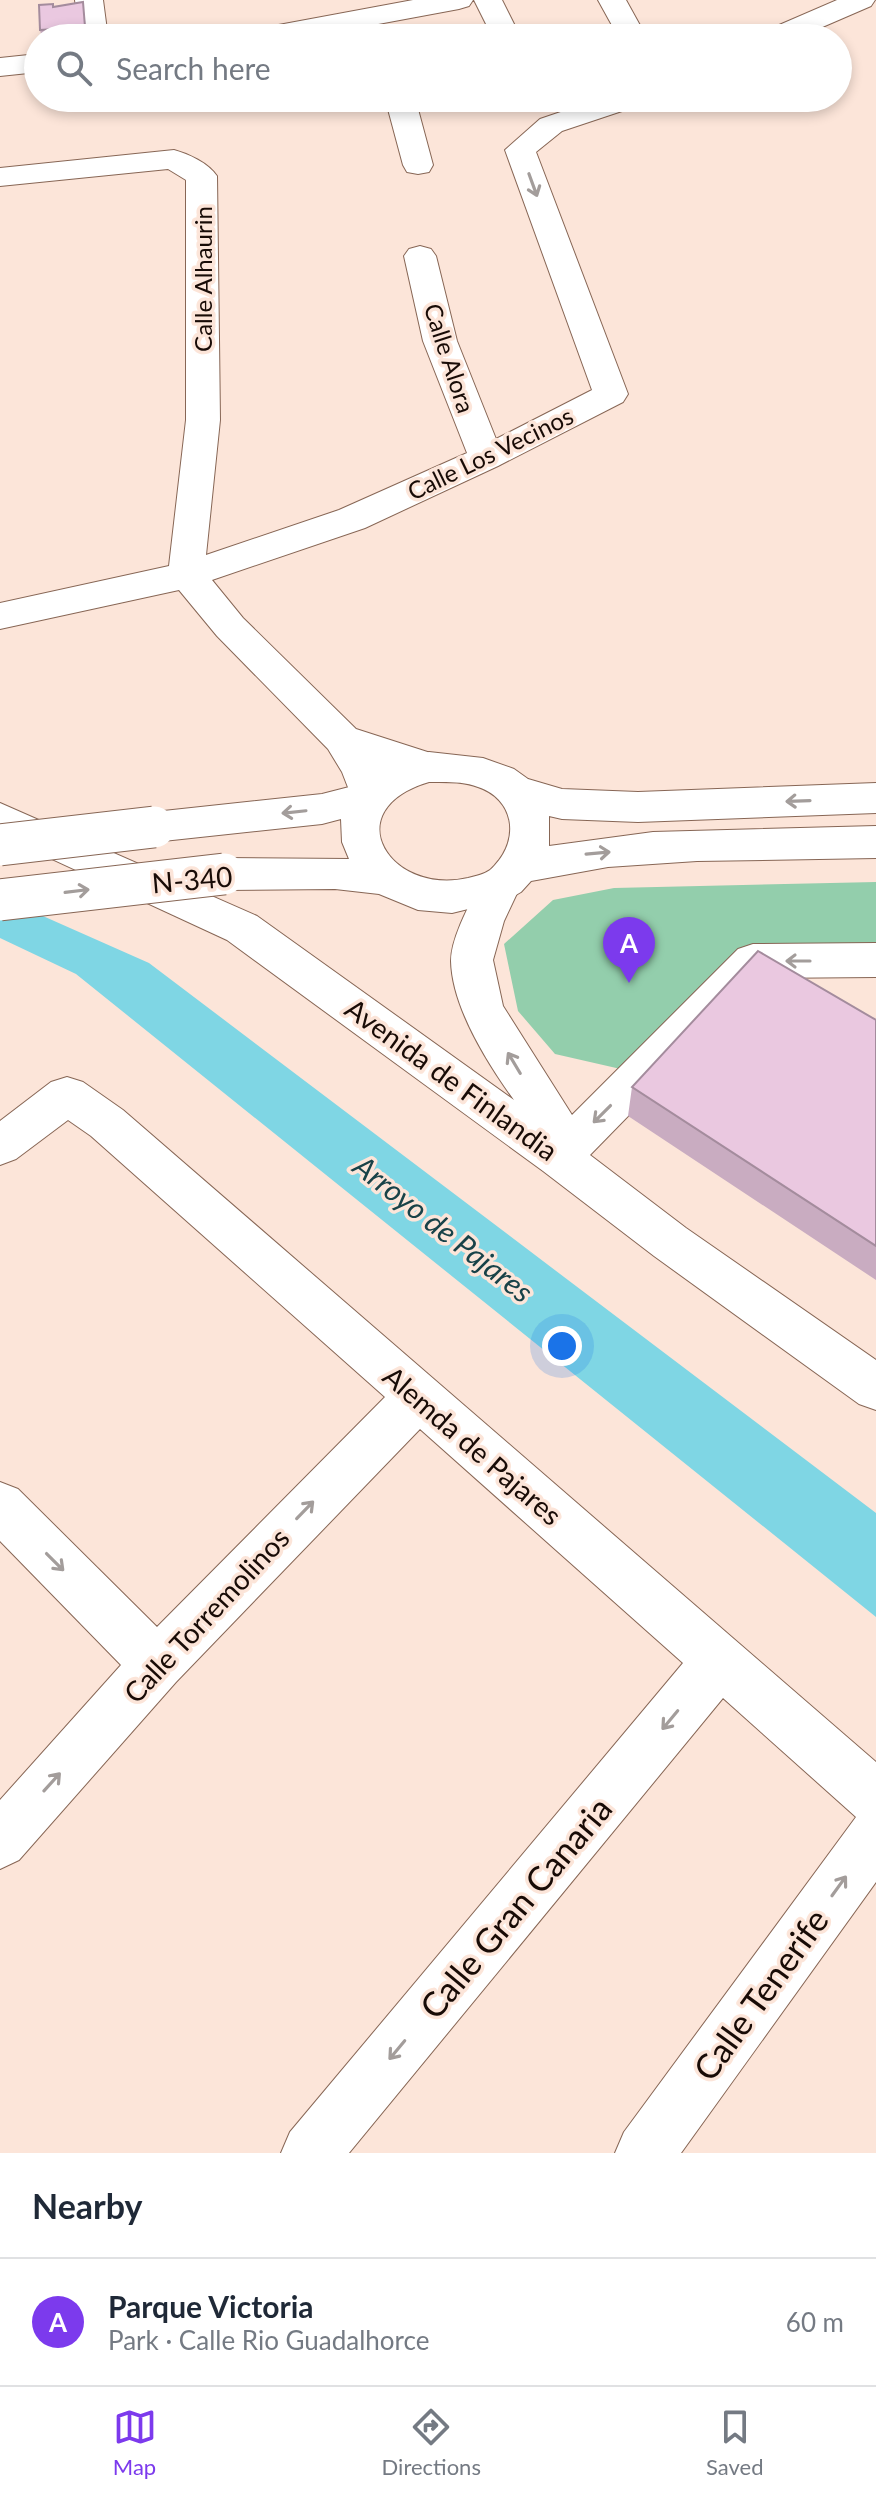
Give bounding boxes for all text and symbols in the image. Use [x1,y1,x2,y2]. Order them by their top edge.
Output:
search box [24,24,852,112]
icon: search [52,46,96,90]
text: Search here [116,50,271,86]
one-way arrow [527,172,541,197]
street label: Calle Alhaurin [188,206,217,352]
street label: Calle Alora [419,300,481,416]
street label: Calle Los Vecinos [402,400,578,506]
one-way arrow [785,793,812,808]
one-way arrow [281,805,308,820]
one-way arrow [584,845,611,860]
street label: N-340 [150,859,234,899]
one-way arrow [64,884,90,899]
pin: A [603,917,655,983]
one-way arrow [785,953,812,969]
street label: Avenida de Finlandia [339,991,565,1167]
one-way arrow [506,1052,522,1075]
one-way arrow [592,1104,611,1124]
water label: Arroyo de Pajares [347,1146,541,1309]
your location [542,1326,582,1366]
street label: Alemda de Pajares [377,1358,569,1532]
one-way arrow [296,1500,315,1520]
street label: Calle Torremolinos [116,1521,296,1709]
one-way arrow [45,1552,64,1571]
one-way arrow [661,1710,679,1730]
one-way arrow [43,1773,61,1793]
street label: Calle Gran Canaria [410,1788,620,2026]
one-way arrow [831,1876,847,1898]
street label: Calle Tenerife [684,1900,836,2088]
one-way arrow [388,2039,406,2060]
text: Nearby [32,2185,143,2226]
text: Parque Victoria [108,2288,313,2324]
text: A [49,2306,67,2338]
text: 60 m [786,2306,844,2338]
text: Park · Calle Rio Guadalhorce [108,2324,429,2356]
tab: Map [113,2405,157,2480]
tab: Directions [382,2405,481,2480]
tab: Saved [706,2405,763,2480]

